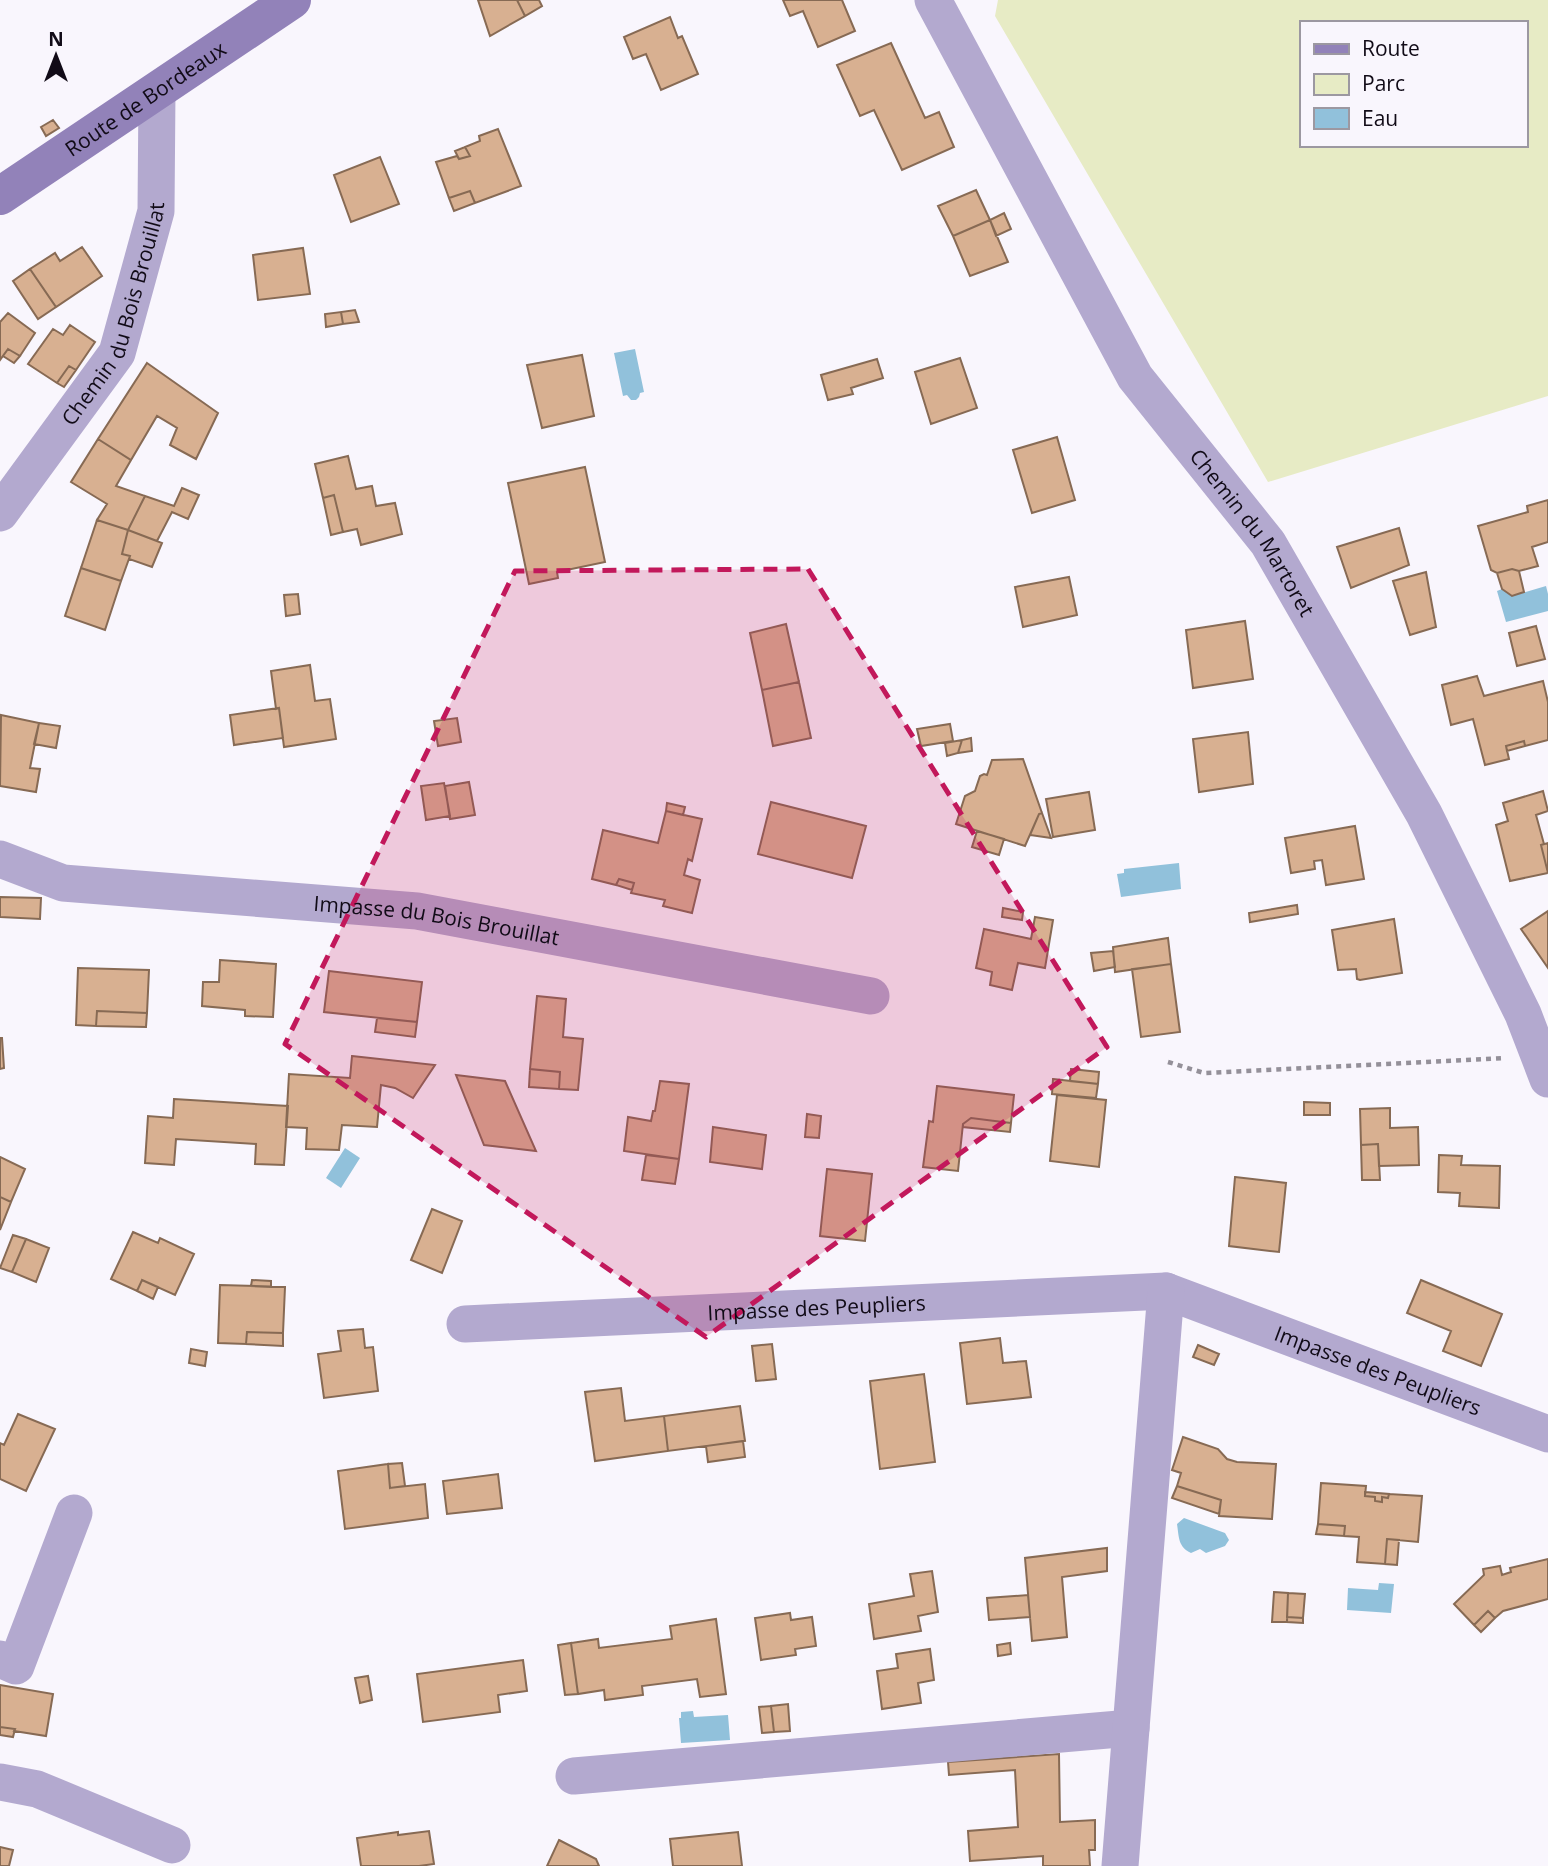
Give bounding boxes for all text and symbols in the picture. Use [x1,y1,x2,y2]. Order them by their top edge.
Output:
north arrow [21,21,91,91]
legend [1300,21,1527,147]
text: N [48,26,64,52]
street label: Route de Bordeaux [59,34,231,163]
text: Route [1362,34,1420,62]
text: Parc [1362,69,1405,97]
text: Eau [1362,104,1398,132]
street label: Chemin du Bois Brouillat [55,202,170,431]
street label: Chemin du Martoret [1184,443,1321,621]
street label: Impasse du Bois Brouillat [313,889,562,951]
street label: Impasse des Peupliers [707,1288,926,1327]
street label: Impasse des Peupliers [1271,1319,1485,1422]

